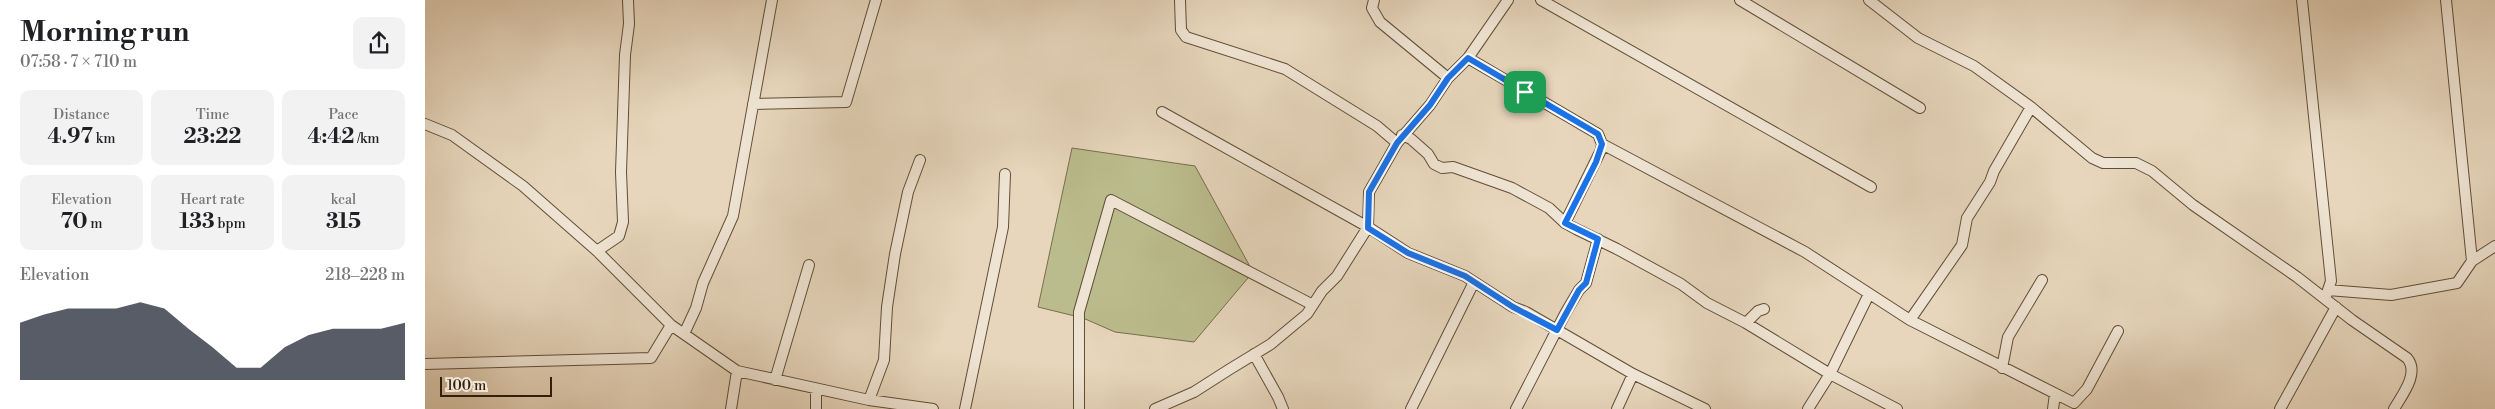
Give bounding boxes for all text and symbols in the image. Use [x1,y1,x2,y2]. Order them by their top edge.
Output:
text: Morning run [20,15,189,50]
button: share [353,17,405,69]
text: 07:58 · 7 × 710 m [20,52,137,72]
pin [1504,71,1546,113]
icon: arrive [1511,78,1539,106]
text: Distance [53,106,110,124]
text: Time [196,106,229,124]
text: Pace [328,106,359,124]
text: 4.97 [48,124,93,150]
text: 23:22 [184,124,241,150]
text: 4:42 [307,124,354,150]
text: km [93,130,115,148]
text: /km [354,130,380,148]
text: Elevation [51,191,112,209]
text: Heart rate [180,191,245,209]
text: kcal [331,191,356,209]
text: 70 [60,209,87,235]
text: 133 [179,209,215,235]
text: 315 [326,209,361,235]
text: m [87,215,103,233]
text: bpm [215,215,246,233]
text: Elevation [20,265,89,285]
text: 218–228 m [325,265,405,285]
scale bar [440,374,553,397]
text: 100 m [447,377,486,395]

